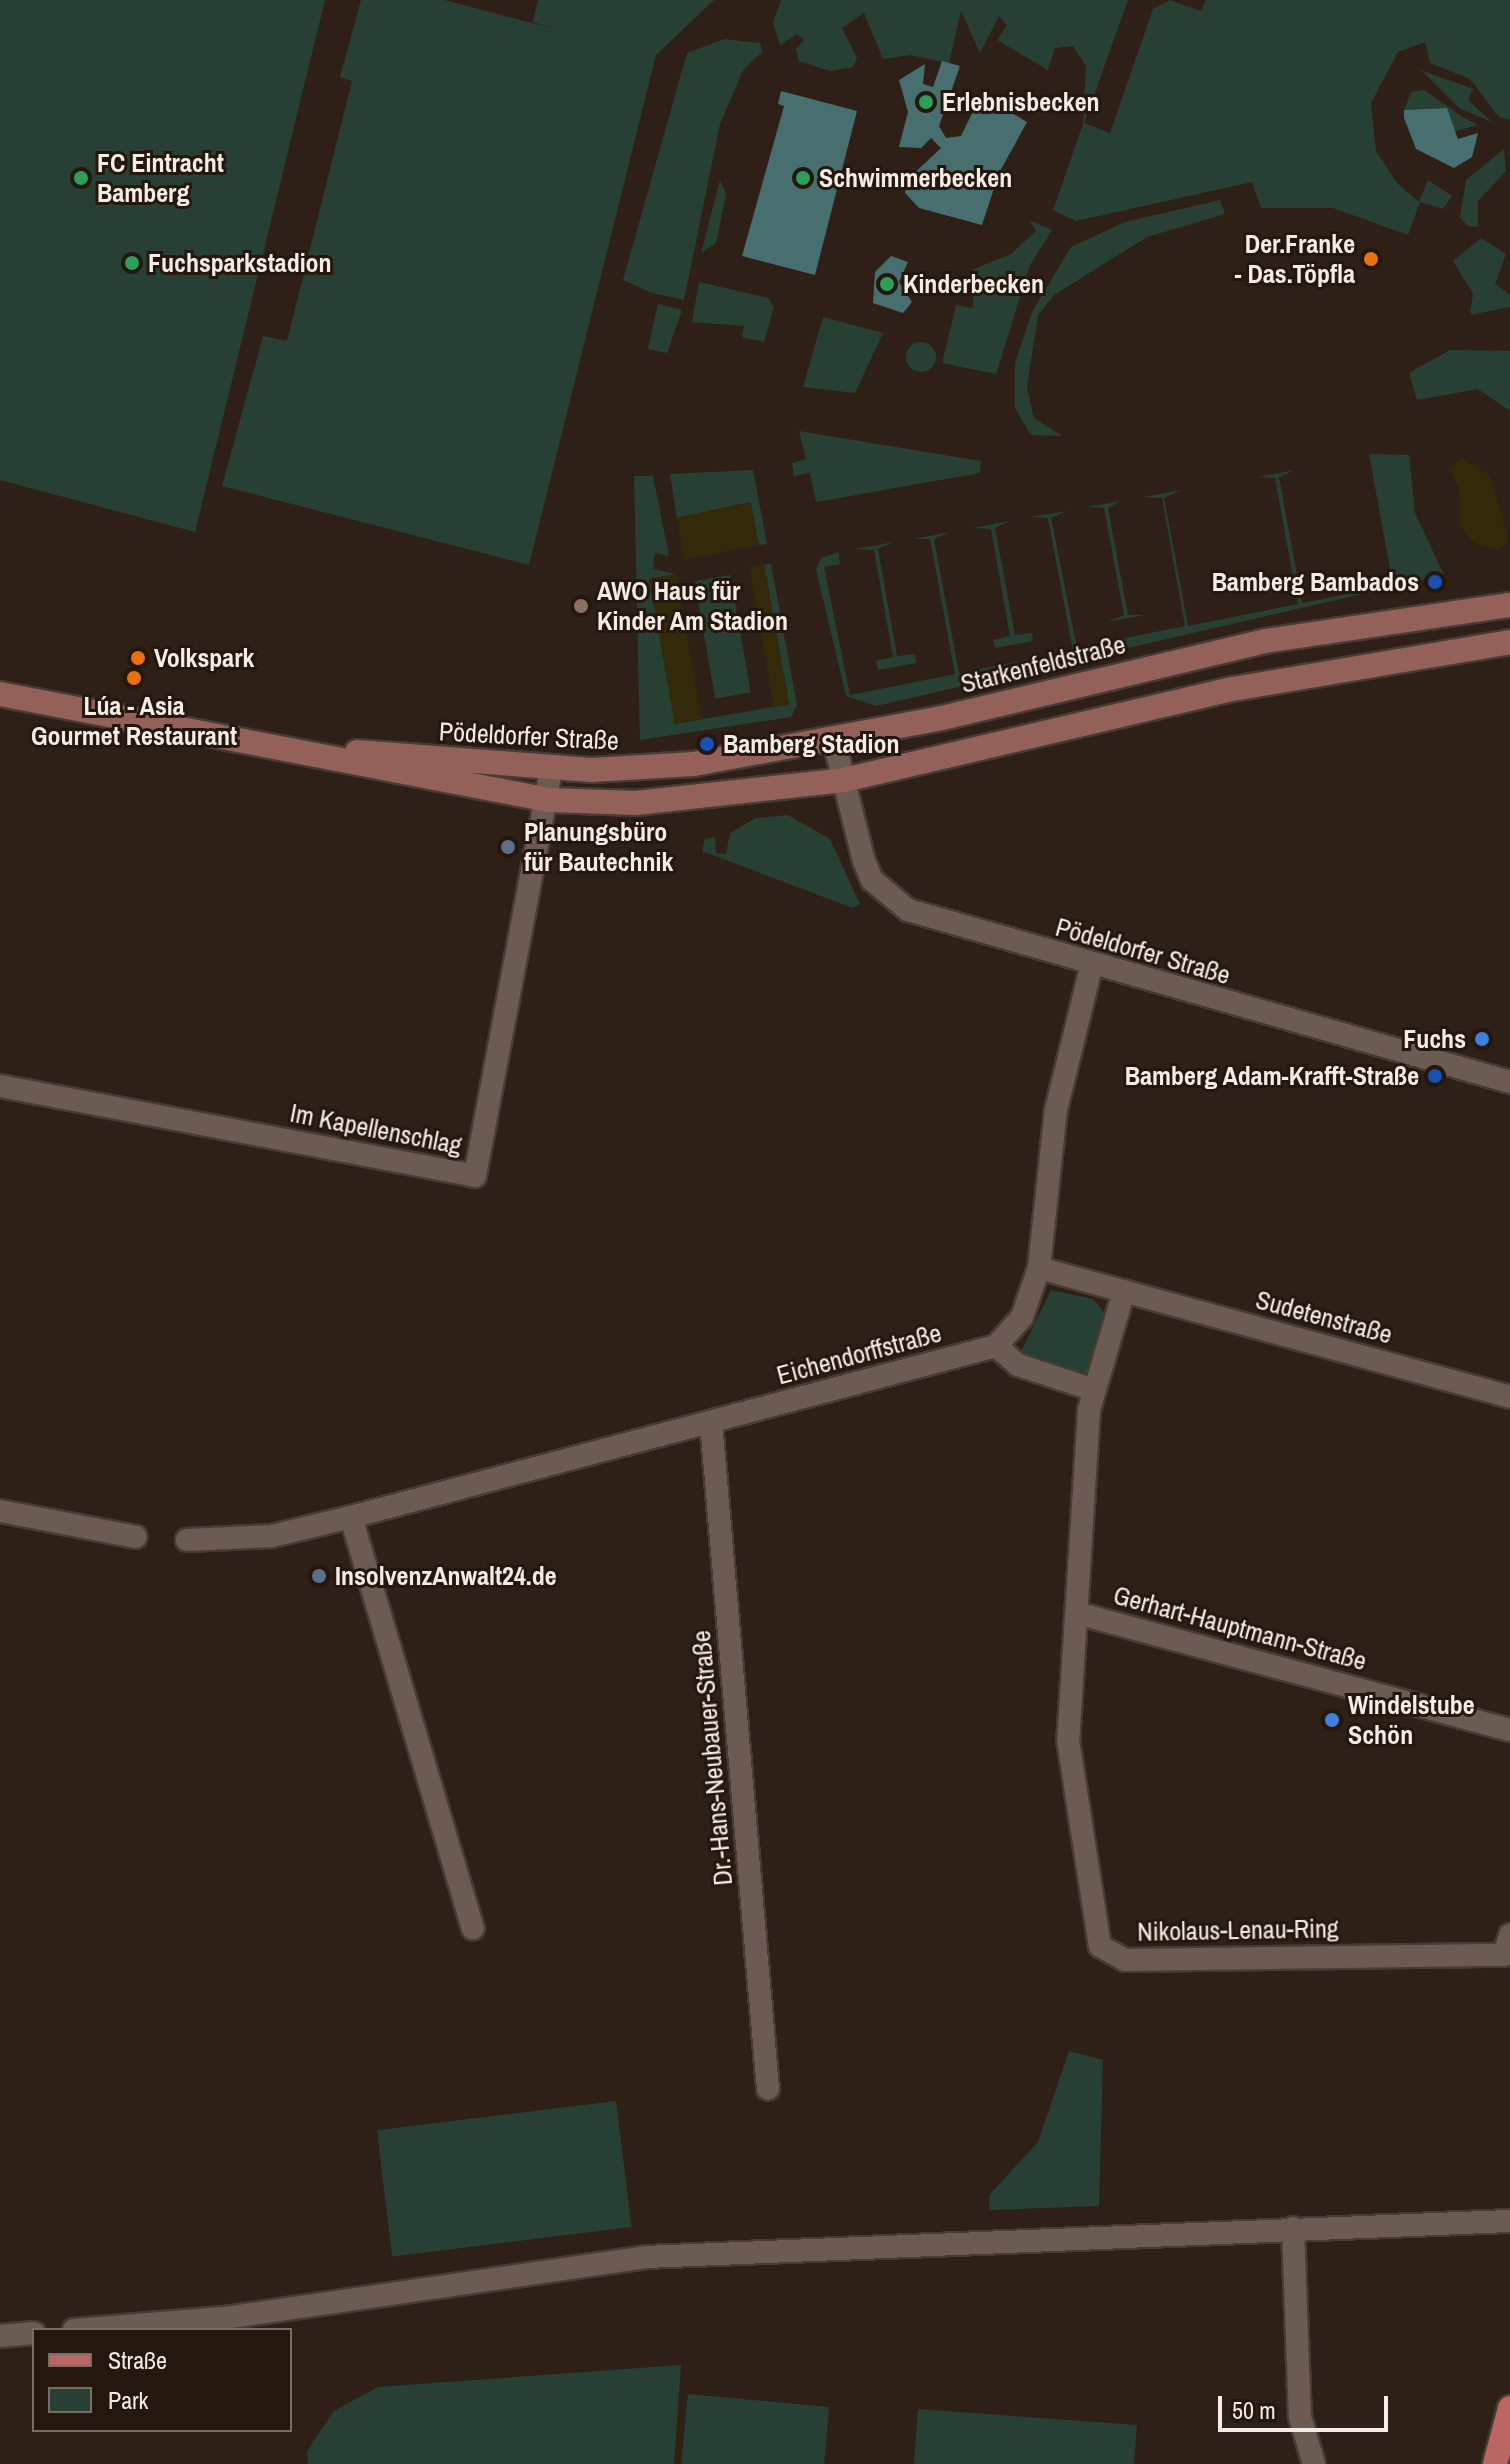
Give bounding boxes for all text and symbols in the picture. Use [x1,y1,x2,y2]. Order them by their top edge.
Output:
place label: Erlebnisbecken [942,86,1100,118]
marker: Erlebnisbecken [917,93,935,111]
place label: FC Eintracht Bamberg [97,147,224,208]
place label: Schwimmerbecken [819,162,1012,194]
marker: FC Eintracht Bamberg [72,169,90,187]
marker: Schwimmerbecken [794,169,812,187]
place label: Der.Franke - Das.Töpfla [1235,228,1355,290]
place label: Fuchsparkstadion [148,247,332,279]
marker: Der.Franke - Das.Töpfla [1362,250,1380,268]
marker: Fuchsparkstadion [123,254,141,272]
place label: Kinderbecken [903,268,1044,300]
marker: Kinderbecken [878,275,896,293]
place label: Bamberg Bambados [1212,566,1419,598]
marker: Bamberg Bambados [1426,573,1444,591]
place label: AWO Haus für Kinder Am Stadion [597,575,789,636]
marker: AWO Haus für Kinder Am Stadion [572,597,590,615]
street label: Starkenfeldstraße [958,629,1128,699]
place label: Volkspark [154,642,254,674]
marker: Volkspark [129,649,147,667]
marker: Lúa - Asia Gourmet Restaurant [125,669,143,687]
place label: Lúa - Asia Gourmet Restaurant [31,690,237,752]
street label: Pödeldorfer Straße [438,716,620,756]
place label: Bamberg Stadion [723,728,900,760]
marker: Bamberg Stadion [698,735,716,753]
place label: Planungsbüro für Bautechnik [524,816,673,878]
marker: Planungsbüro für Bautechnik [499,838,517,856]
street label: Pödeldorfer Straße [1052,911,1234,991]
place label: Fuchs [1403,1023,1466,1055]
marker: Fuchs [1473,1030,1491,1048]
place label: Bamberg Adam-Krafft-Straße [1124,1060,1419,1092]
marker: Bamberg Adam-Krafft-Straße [1426,1067,1444,1085]
street label: Im Kapellenschlag [288,1097,464,1161]
street label: Sudetenstraße [1252,1284,1396,1350]
street label: Eichendorffstraße [773,1317,945,1391]
place label: InsolvenzAnwalt24.de [335,1560,557,1592]
marker: InsolvenzAnwalt24.de [310,1567,328,1585]
street label: Gerhart-Hauptmann-Straße [1110,1579,1370,1677]
street label: Dr.-Hans-Neubauer-Straße [685,1629,739,1887]
place label: Windelstube Schön [1348,1689,1475,1750]
marker: Windelstube Schön [1323,1711,1341,1729]
street label: Nikolaus-Lenau-Ring [1137,1913,1339,1947]
legend [32,2328,292,2432]
text: Straße [108,2344,167,2376]
scale bar [1222,2380,1392,2430]
text: Park [108,2384,148,2416]
text: 50 m [1232,2394,1276,2426]

